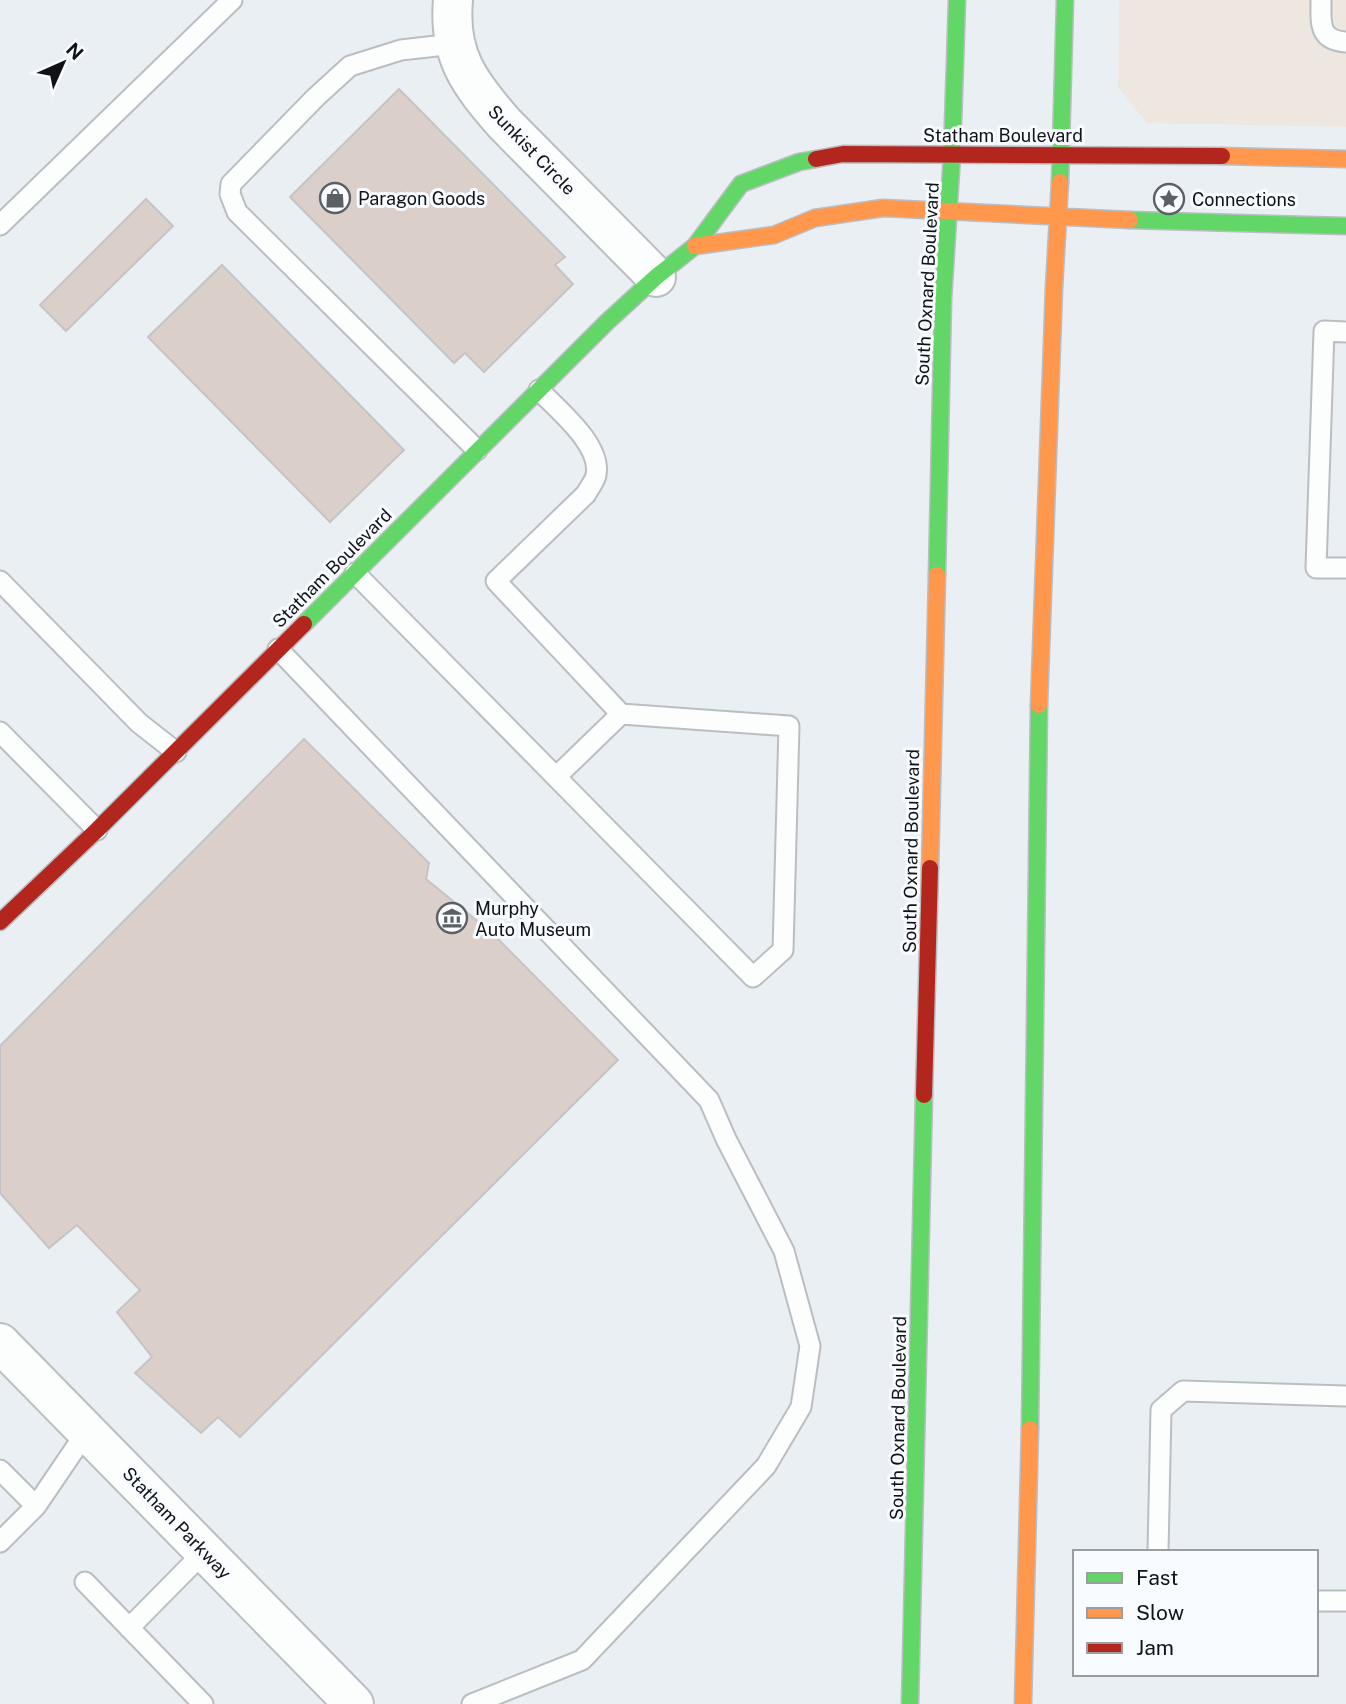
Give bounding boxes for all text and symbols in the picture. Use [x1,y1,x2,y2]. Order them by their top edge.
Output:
north arrow [28,28,98,98]
text: N [62,38,88,64]
street label: Sunkist Circle [484,101,580,199]
street label: Statham Boulevard [923,125,1083,146]
shop icon: Paragon Goods [318,181,352,215]
street label: South Oxnard Boulevard [911,182,943,386]
place icon: Connections [1152,182,1186,216]
place label: Paragon Goods [358,188,485,209]
place label: Connections [1192,189,1296,210]
street label: Statham Boulevard [268,504,396,632]
street label: South Oxnard Boulevard [899,749,923,953]
place label: Murphy Auto Museum [475,898,591,940]
museum icon: Murphy Auto Museum [435,901,469,935]
street label: South Oxnard Boulevard [886,1316,910,1520]
street label: Statham Parkway [118,1463,236,1583]
legend [1073,1550,1318,1676]
text: Fast [1136,1565,1178,1590]
text: Slow [1136,1600,1184,1625]
text: Jam [1136,1635,1174,1660]

